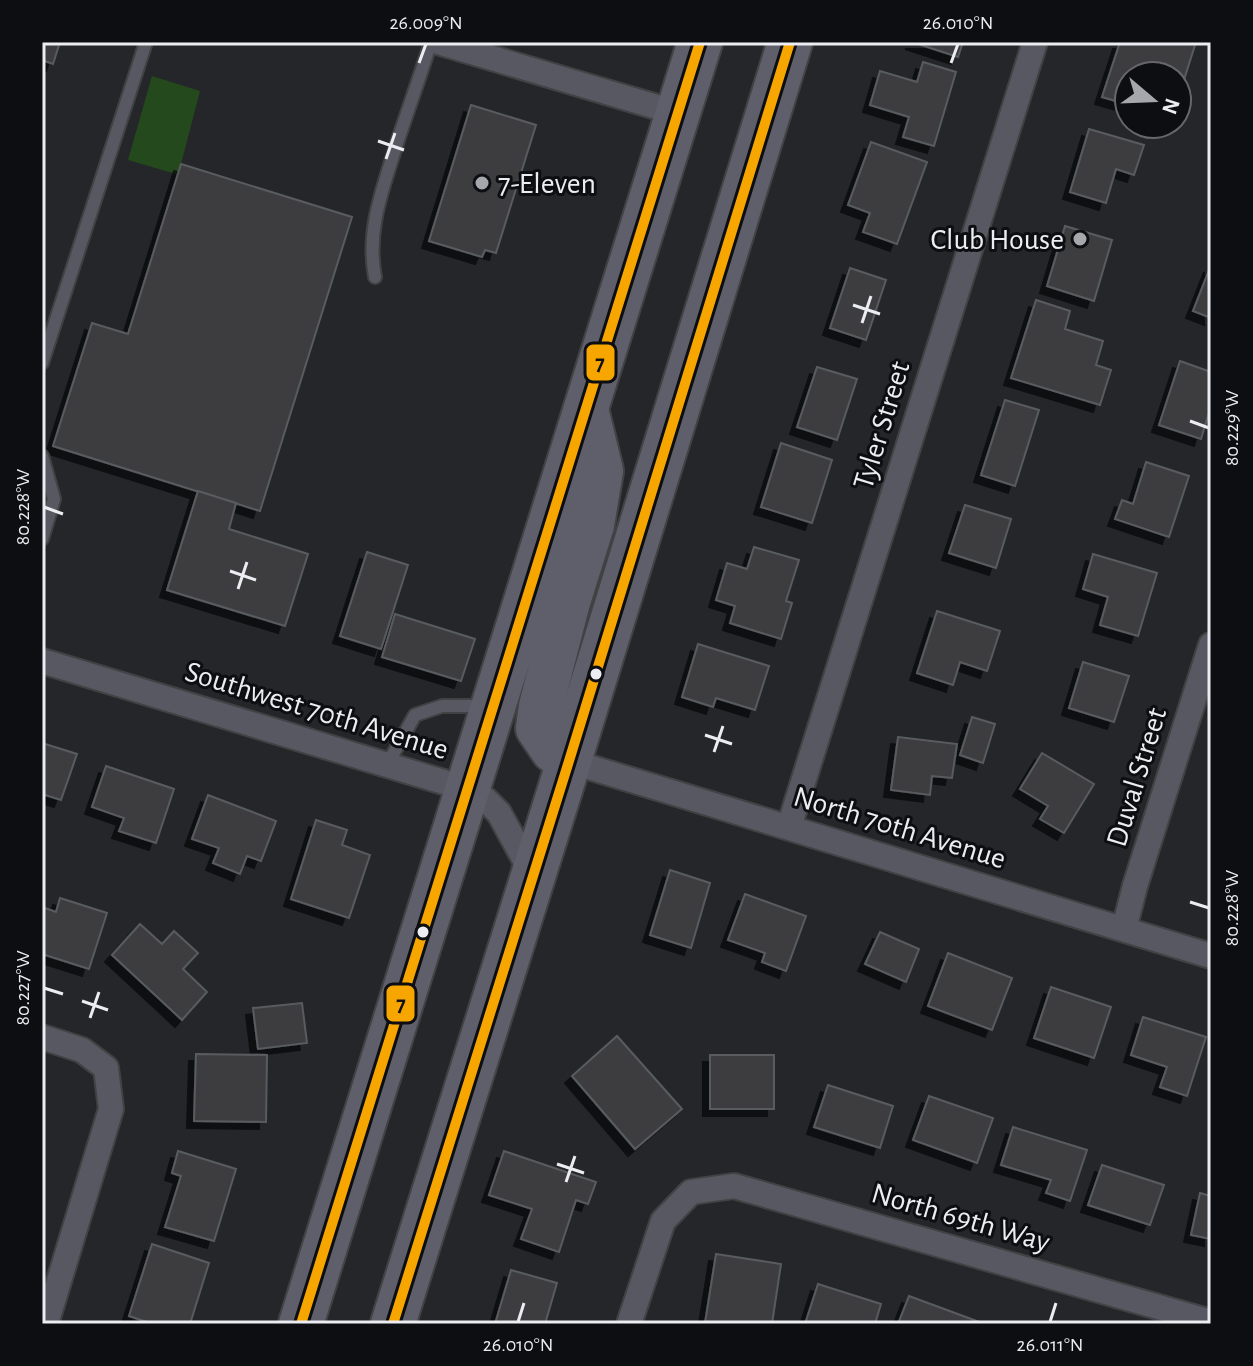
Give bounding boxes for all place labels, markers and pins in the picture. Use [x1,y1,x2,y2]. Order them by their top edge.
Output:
place label: 7-Eleven [498,169,596,199]
marker: 7-Eleven [473,174,491,192]
place label: Club House [930,225,1064,255]
marker: Club House [1071,230,1089,248]
unlabelled marker [588,666,604,682]
unlabelled marker [415,924,431,940]

